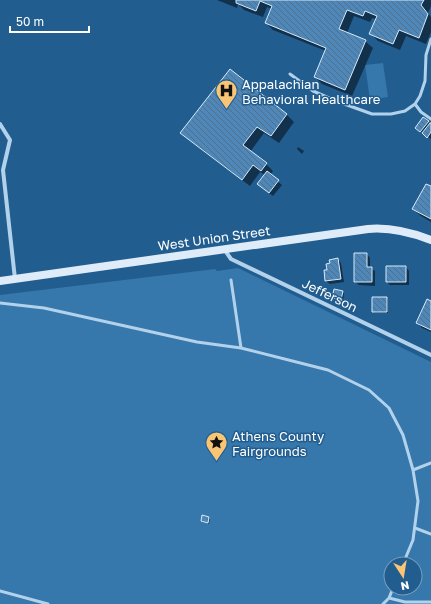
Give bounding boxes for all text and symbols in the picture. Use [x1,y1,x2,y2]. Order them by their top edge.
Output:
scale bar [10,8,89,34]
text: 50 m [16,14,44,29]
place label: Appalachian Behavioral Healthcare [242,76,380,107]
hospital icon: Appalachian Behavioral Healthcare [214,78,240,111]
street label: West Union Street [157,222,271,254]
street label: Jefferson [300,275,360,315]
place label: Athens County Fairgrounds [232,428,325,459]
place icon: Athens County Fairgrounds [203,430,229,463]
north arrow [383,556,423,596]
text: N [400,579,411,593]

